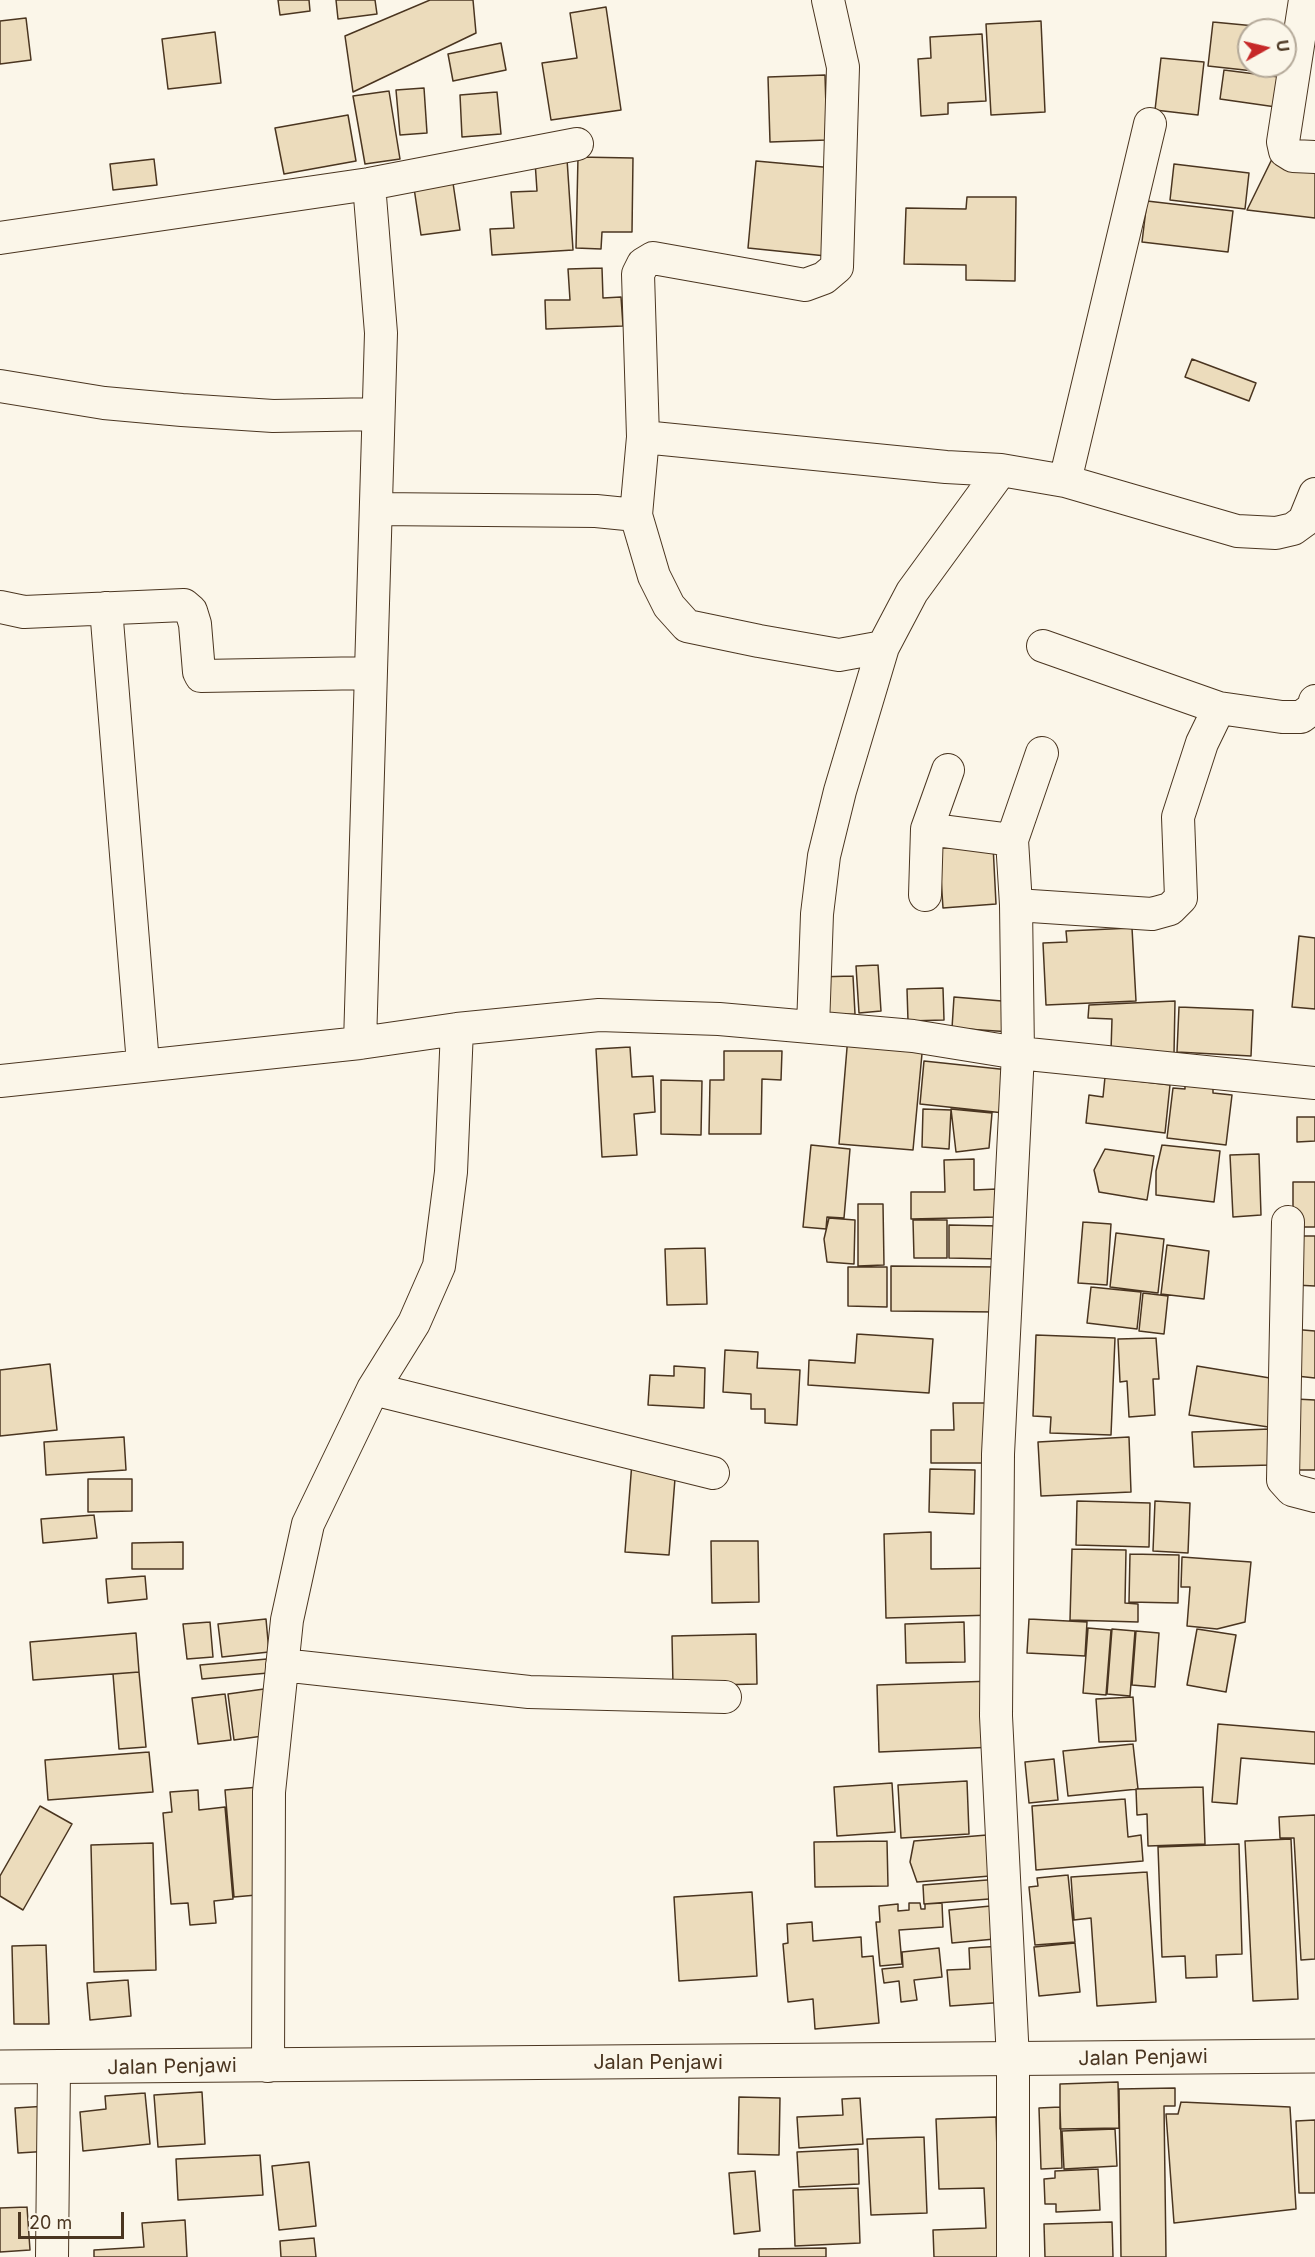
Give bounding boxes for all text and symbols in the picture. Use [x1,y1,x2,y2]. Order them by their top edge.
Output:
north arrow [1237,18,1297,78]
text: U [1272,39,1294,53]
street label: Jalan Penjawi [1078,2045,1208,2071]
street label: Jalan Penjawi [593,2051,723,2075]
street label: Jalan Penjawi [107,2054,237,2080]
scale bar [21,2200,128,2238]
text: 20 m [29,2212,72,2233]

